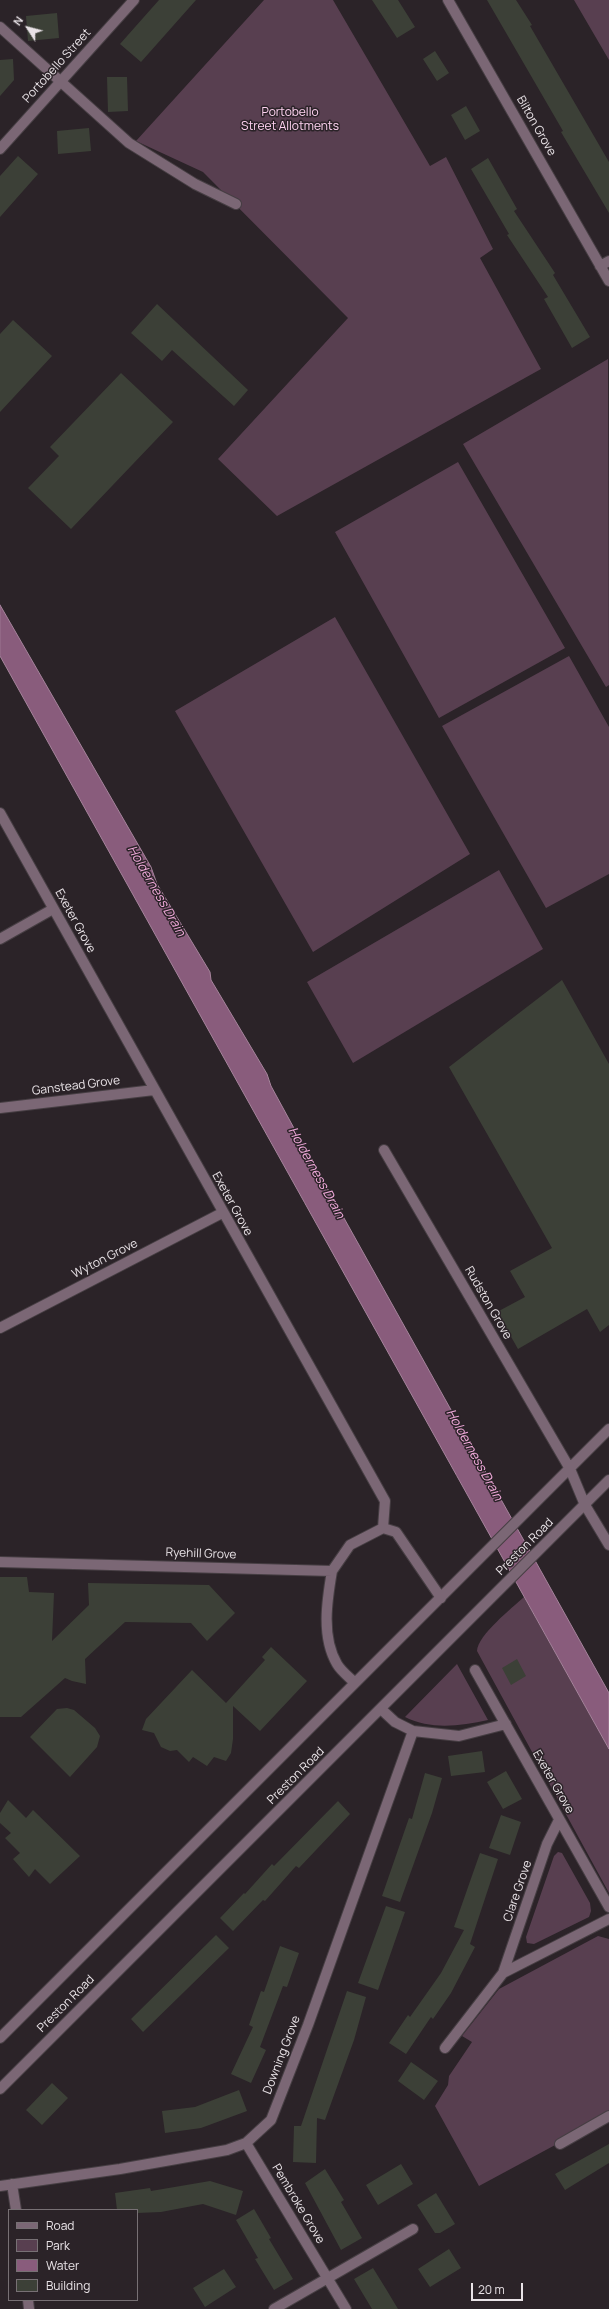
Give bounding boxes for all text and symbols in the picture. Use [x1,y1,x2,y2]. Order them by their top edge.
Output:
north arrow [8,8,48,48]
text: N [9,13,26,28]
street label: Portobello Street [20,26,94,106]
street label: Bilton Grove [513,94,559,158]
park label: Portobello Street Allotments [241,106,339,134]
water label: Holderness Drain [124,843,188,939]
street label: Exeter Grove [52,887,98,955]
street label: Ganstead Grove [31,1073,121,1099]
water label: Holderness Drain [284,1124,348,1222]
street label: Exeter Grove [209,1170,255,1238]
street label: Wyton Grove [70,1236,140,1282]
street label: Rudston Grove [461,1264,515,1342]
water label: Holderness Drain [442,1406,506,1504]
street label: Preston Road [494,1516,556,1578]
street label: Ryehill Grove [165,1546,237,1562]
street label: Preston Road [265,1745,327,1807]
street label: Exeter Grove [529,1748,577,1816]
street label: Clare Grove [501,1858,535,1924]
street label: Preston Road [35,1973,97,2035]
street label: Downing Grove [260,2014,304,2096]
street label: Pembroke Grove [269,2162,327,2246]
legend [8,2209,138,2301]
text: Road [46,2217,74,2234]
text: Park [46,2237,70,2254]
text: Water [46,2257,79,2274]
scale bar [473,2275,525,2301]
text: Building [46,2277,90,2294]
text: 20 m [478,2281,505,2298]

